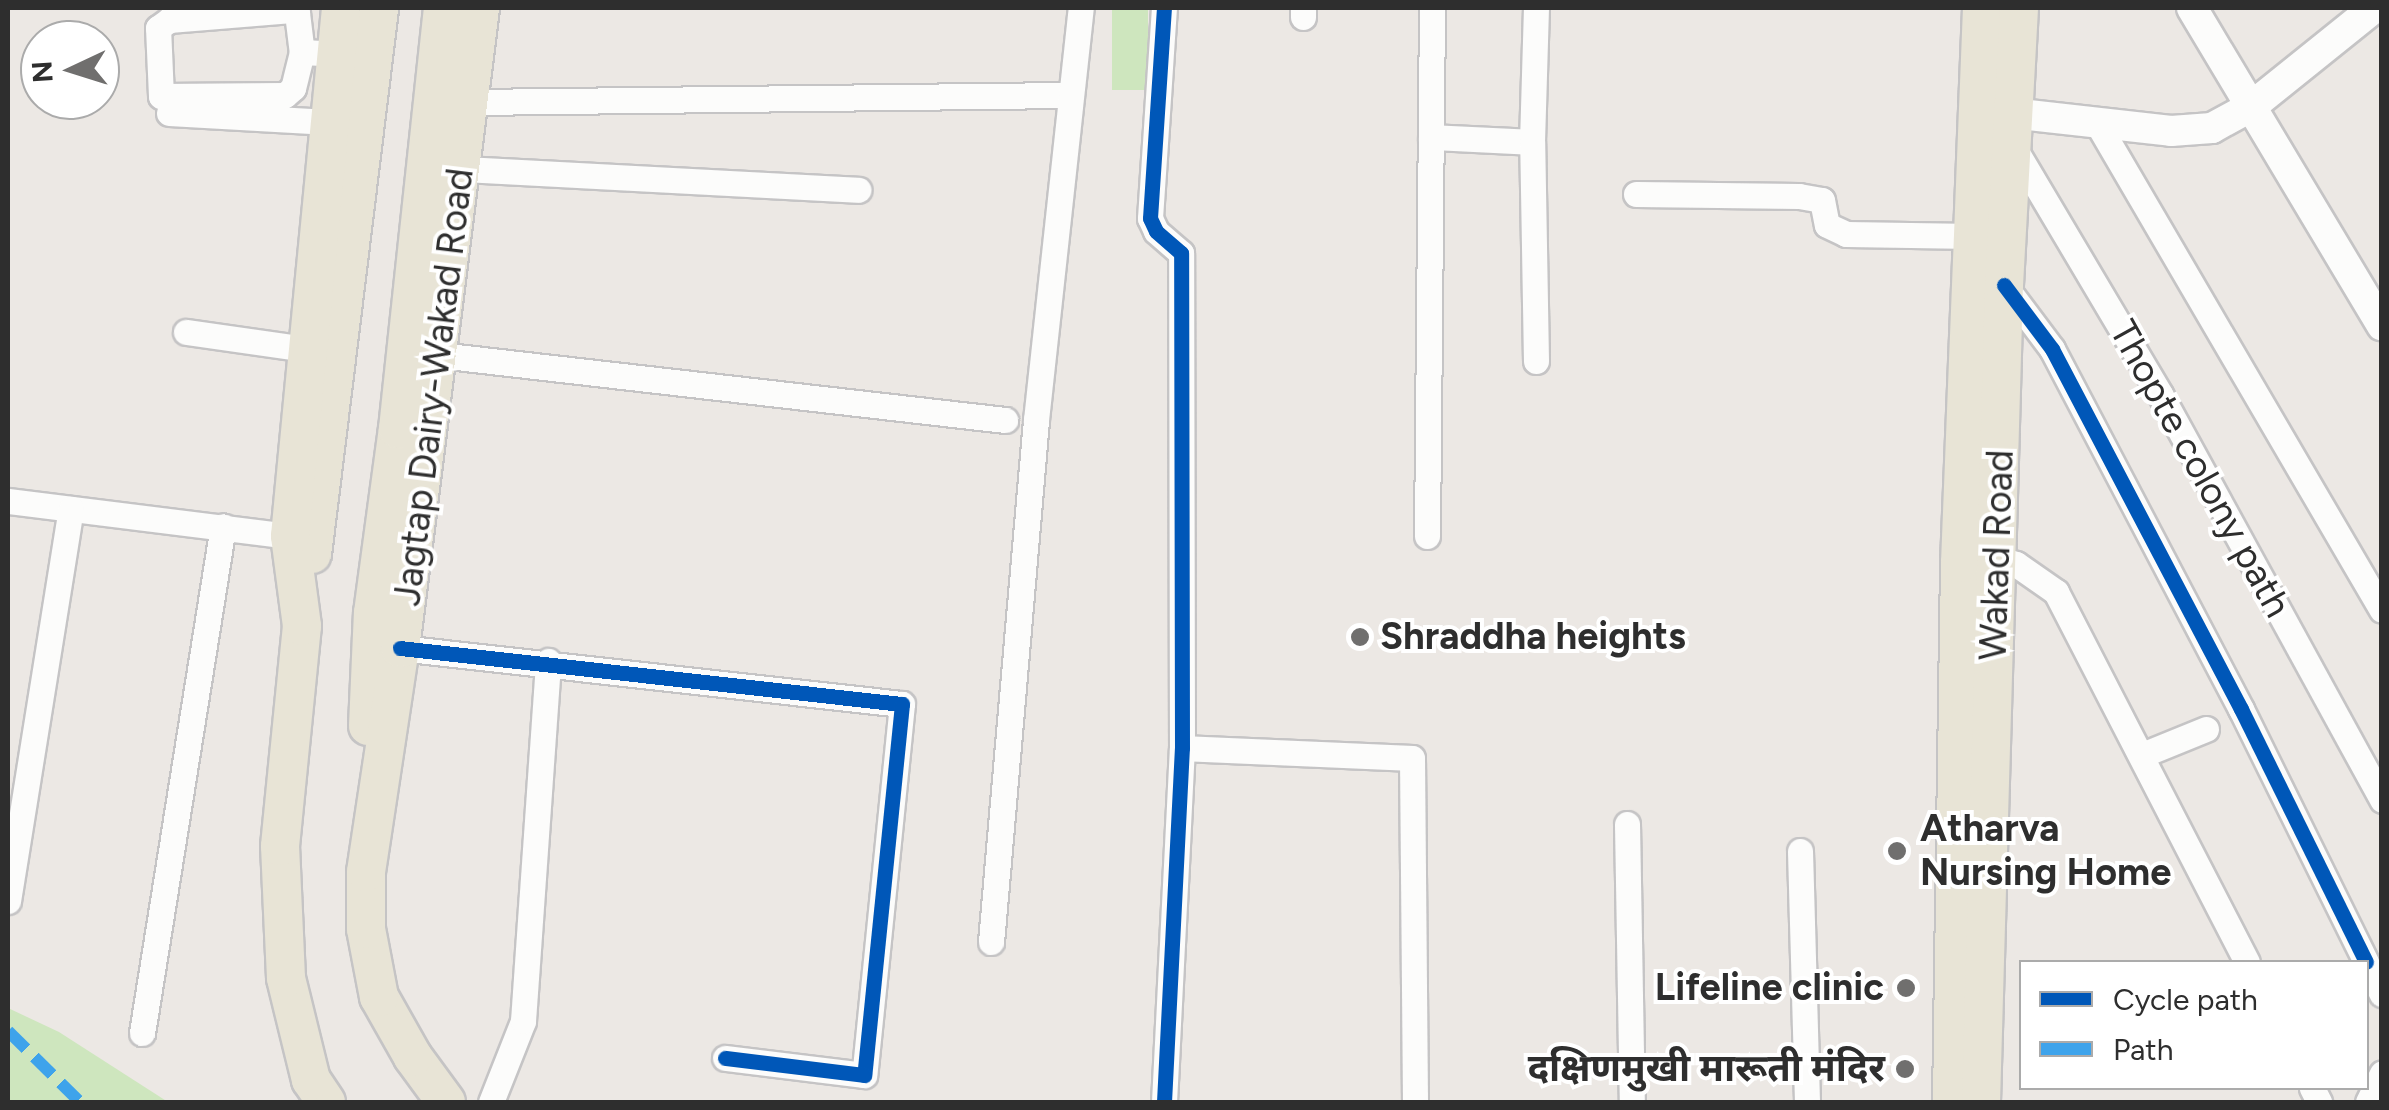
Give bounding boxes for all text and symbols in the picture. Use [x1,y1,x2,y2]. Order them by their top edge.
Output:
north arrow [20,20,120,120]
text: N [24,60,60,84]
street label: Jagtap Dairy-Wakad Road [385,166,483,608]
street label: Thopte colony path [2100,313,2300,625]
street label: Wakad Road [1971,449,2023,661]
place label: Shraddha heights [1380,614,1686,660]
marker: Shraddha heights [1349,626,1371,648]
place label: Atharva Nursing Home [1920,806,2171,896]
marker: Atharva Nursing Home [1884,838,1910,864]
legend [2019,960,2369,1090]
place label: Lifeline clinic [1655,965,1884,1011]
marker: Lifeline clinic [1893,975,1919,1001]
text: Cycle path [2113,981,2258,1018]
text: Path [2113,1031,2173,1068]
place label: दक्षिणमुखी मारूती मंदिर [1528,1046,1885,1092]
marker: दक्षिणमुखी मारूती मंदिर [1894,1058,1916,1080]

